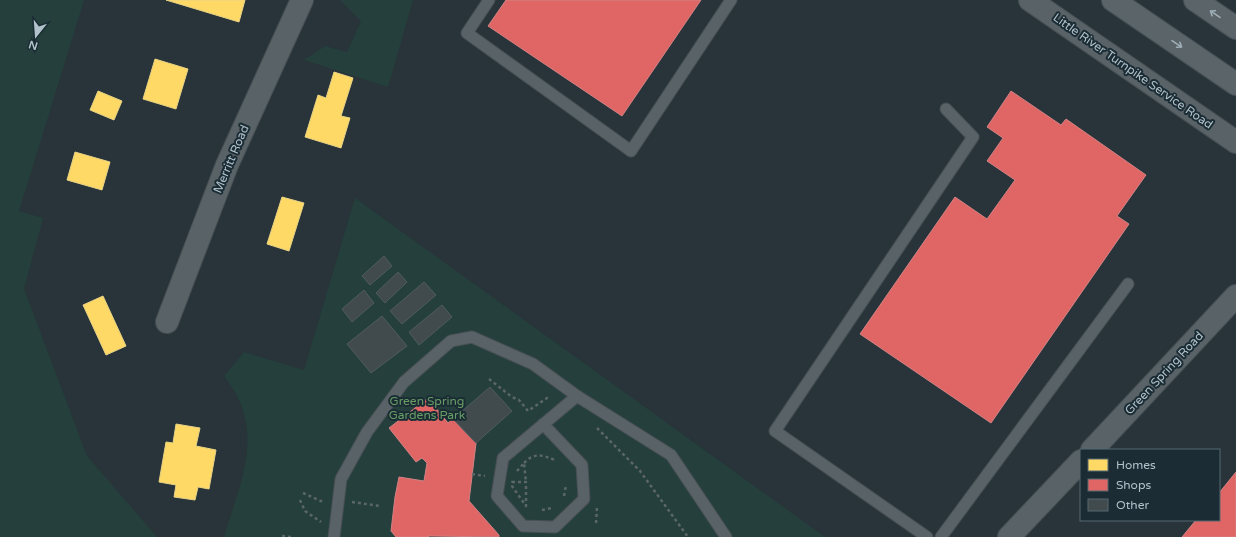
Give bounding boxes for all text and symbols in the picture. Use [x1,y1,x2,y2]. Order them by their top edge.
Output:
street label: Little River Turnpike Service Road [1051,10,1215,132]
one-way arrow [1210,10,1221,18]
north arrow [16,16,56,56]
text: N [27,38,39,53]
one-way arrow [1171,40,1182,48]
street label: Merritt Road [210,123,252,195]
street label: Green Spring Road [1122,329,1206,417]
park label: Green Spring Gardens Park [389,394,466,422]
legend [1080,449,1220,521]
text: Homes [1116,458,1156,472]
text: Shops [1116,478,1151,492]
text: Other [1116,498,1149,512]

